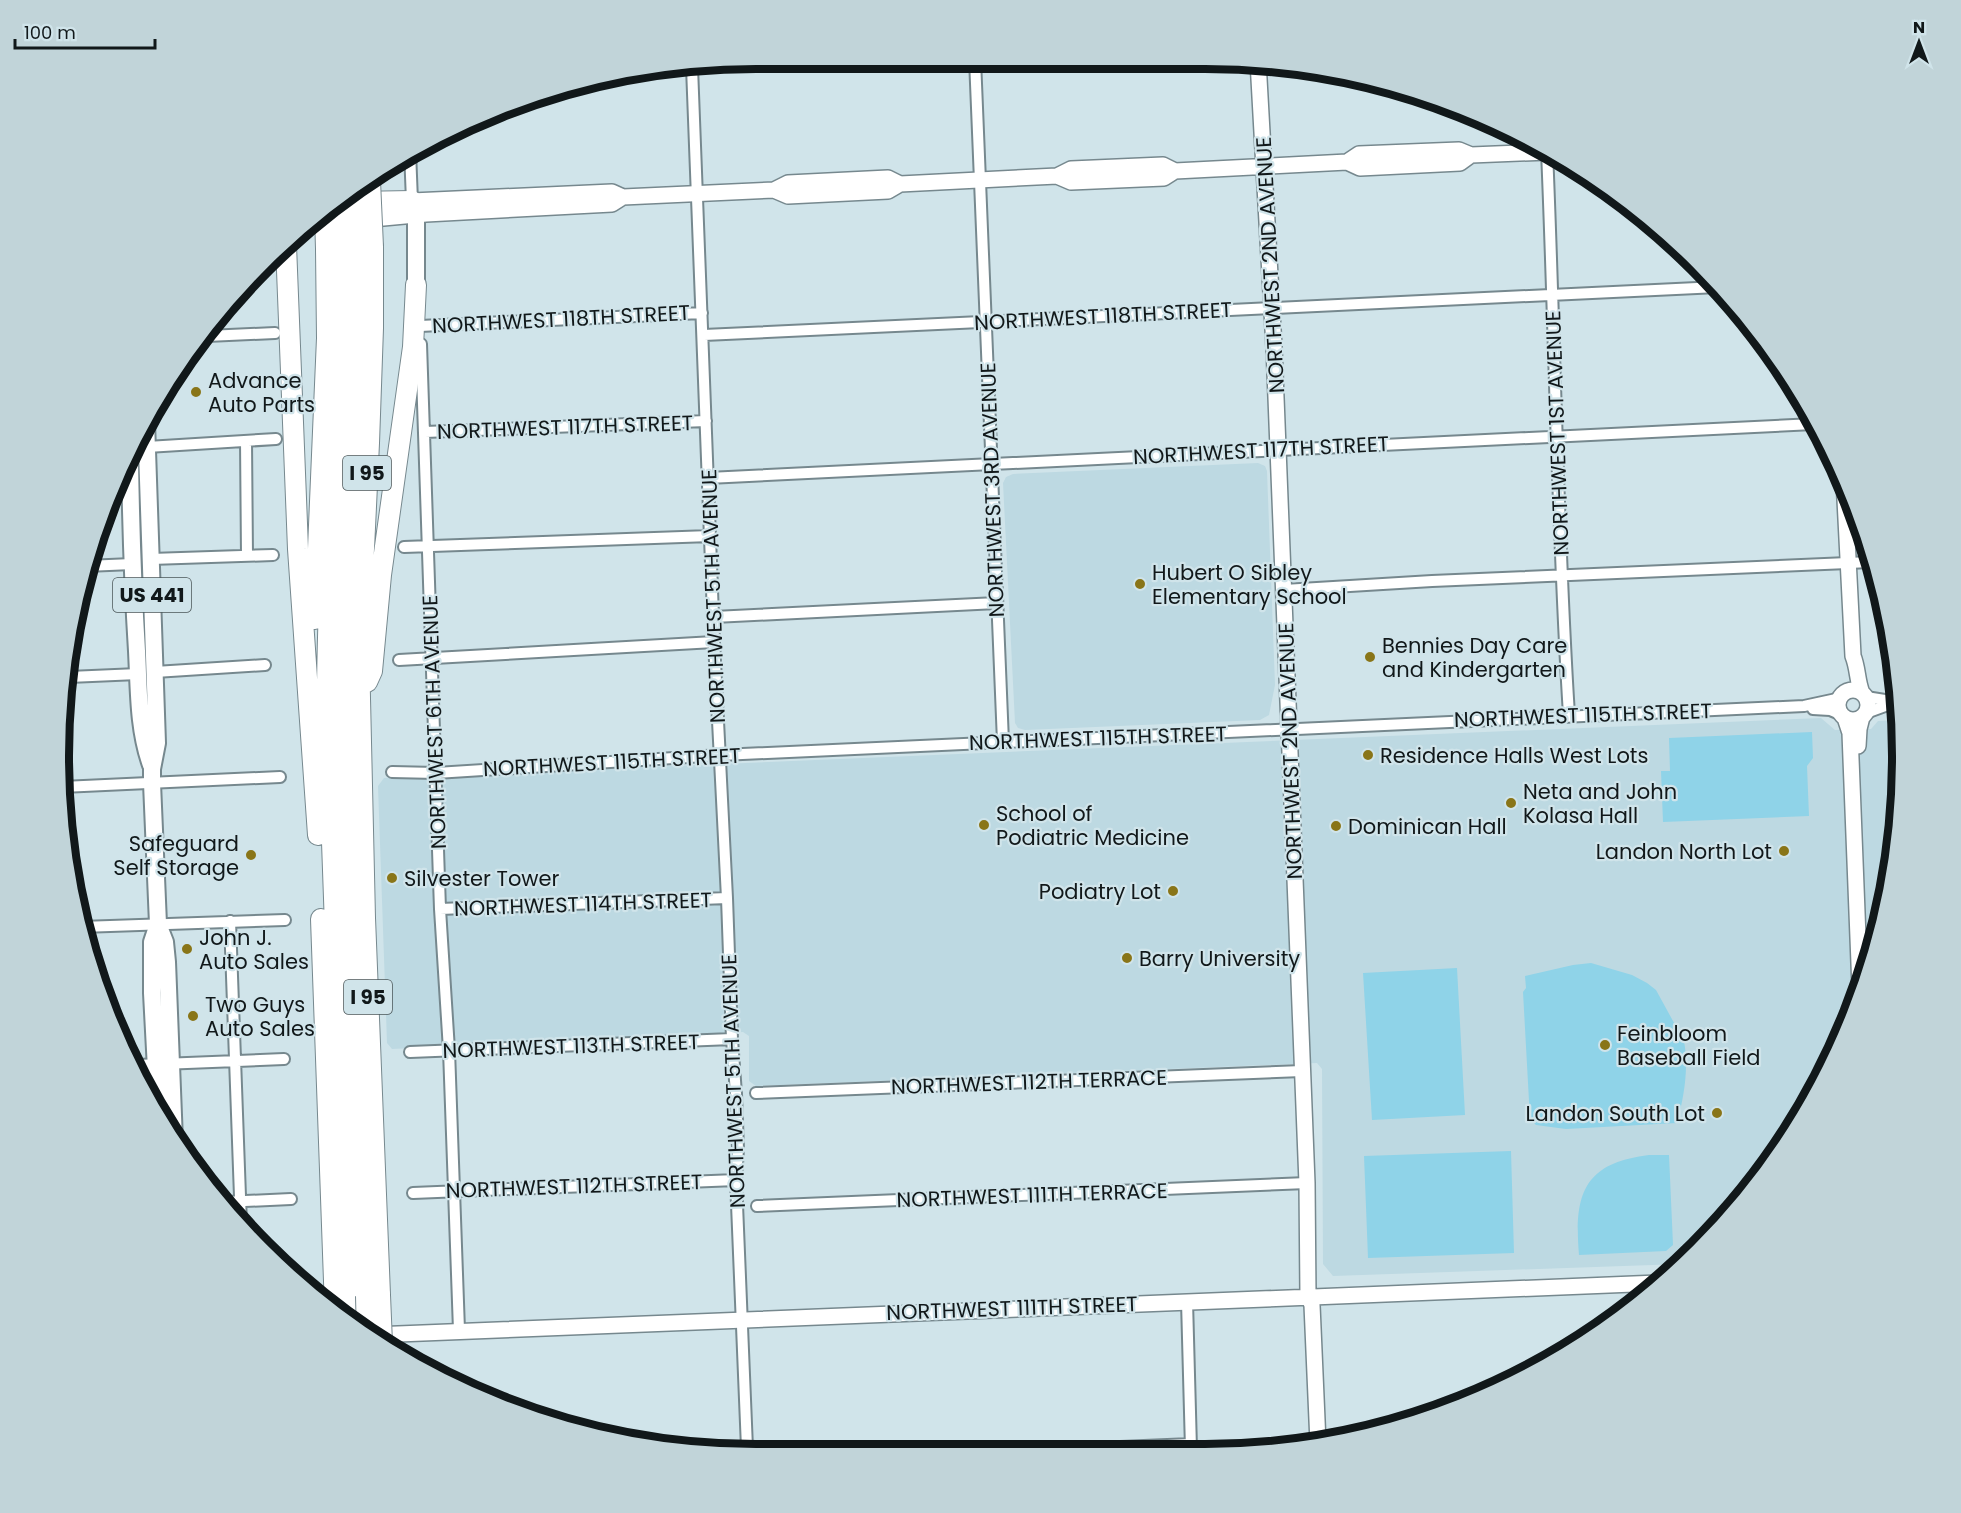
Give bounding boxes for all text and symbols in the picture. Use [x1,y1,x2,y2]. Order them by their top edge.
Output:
scale bar [15,12,154,50]
north arrow [1889,12,1949,72]
text: N [1913,16,1925,39]
text: 100 m [24,20,76,45]
street label: NORTHWEST 2ND AVENUE [1249,136,1291,394]
street label: NORTHWEST 118TH STREET [973,295,1233,337]
street label: NORTHWEST 118TH STREET [431,298,691,340]
street label: NORTHWEST 1ST AVENUE [1538,310,1576,556]
street label: NORTHWEST 3RD AVENUE [973,362,1011,618]
place label: Advance Auto Parts [208,366,315,419]
marker: Advance Auto Parts [189,385,203,399]
street label: NORTHWEST 117TH STREET [436,408,694,446]
street label: NORTHWEST 117TH STREET [1132,429,1390,471]
road number: I 95 [343,456,391,490]
street label: NORTHWEST 5TH AVENUE [694,469,732,723]
place label: Hubert O Sibley Elementary School [1152,558,1347,611]
marker: Hubert O Sibley Elementary School [1133,577,1147,591]
road number: US 441 [113,578,191,612]
street label: NORTHWEST 6TH AVENUE [415,594,453,850]
street label: NORTHWEST 2ND AVENUE [1271,622,1309,880]
place label: Bennies Day Care and Kindergarten [1382,631,1567,684]
marker: Bennies Day Care and Kindergarten [1363,650,1377,664]
street label: NORTHWEST 115TH STREET [1454,696,1712,734]
street label: NORTHWEST 115TH STREET [969,719,1227,757]
street label: NORTHWEST 115TH STREET [482,741,742,783]
place label: Residence Halls West Lots [1380,741,1648,770]
marker: Residence Halls West Lots [1361,748,1375,762]
place label: Neta and John Kolasa Hall [1523,777,1677,830]
marker: Neta and John Kolasa Hall [1504,796,1518,810]
place label: School of Podiatric Medicine [996,799,1189,852]
place label: Dominican Hall [1348,812,1507,841]
marker: School of Podiatric Medicine [977,818,991,832]
marker: Dominican Hall [1329,819,1343,833]
place label: Safeguard Self Storage [113,829,239,882]
place label: Landon North Lot [1596,837,1772,866]
marker: Landon North Lot [1777,844,1791,858]
marker: Safeguard Self Storage [244,848,258,862]
place label: Silvester Tower [404,864,560,893]
marker: Silvester Tower [385,871,399,885]
place label: Podiatry Lot [1039,877,1161,906]
marker: Podiatry Lot [1166,884,1180,898]
street label: NORTHWEST 114TH STREET [454,885,712,923]
place label: John J. Auto Sales [199,923,309,976]
marker: John J. Auto Sales [180,942,194,956]
place label: Barry University [1139,944,1300,973]
marker: Barry University [1120,951,1134,965]
street label: NORTHWEST 5TH AVENUE [714,954,752,1208]
road number: I 95 [344,980,392,1014]
place label: Two Guys Auto Sales [205,990,315,1043]
marker: Two Guys Auto Sales [186,1009,200,1023]
place label: Feinbloom Baseball Field [1617,1019,1761,1072]
street label: NORTHWEST 113TH STREET [442,1027,700,1065]
marker: Feinbloom Baseball Field [1598,1038,1612,1052]
street label: NORTHWEST 112TH TERRACE [890,1063,1168,1101]
place label: Landon South Lot [1526,1099,1705,1128]
marker: Landon South Lot [1710,1106,1724,1120]
street label: NORTHWEST 112TH STREET [445,1167,703,1205]
street label: NORTHWEST 111TH TERRACE [896,1176,1168,1214]
street label: NORTHWEST 111TH STREET [886,1289,1138,1327]

